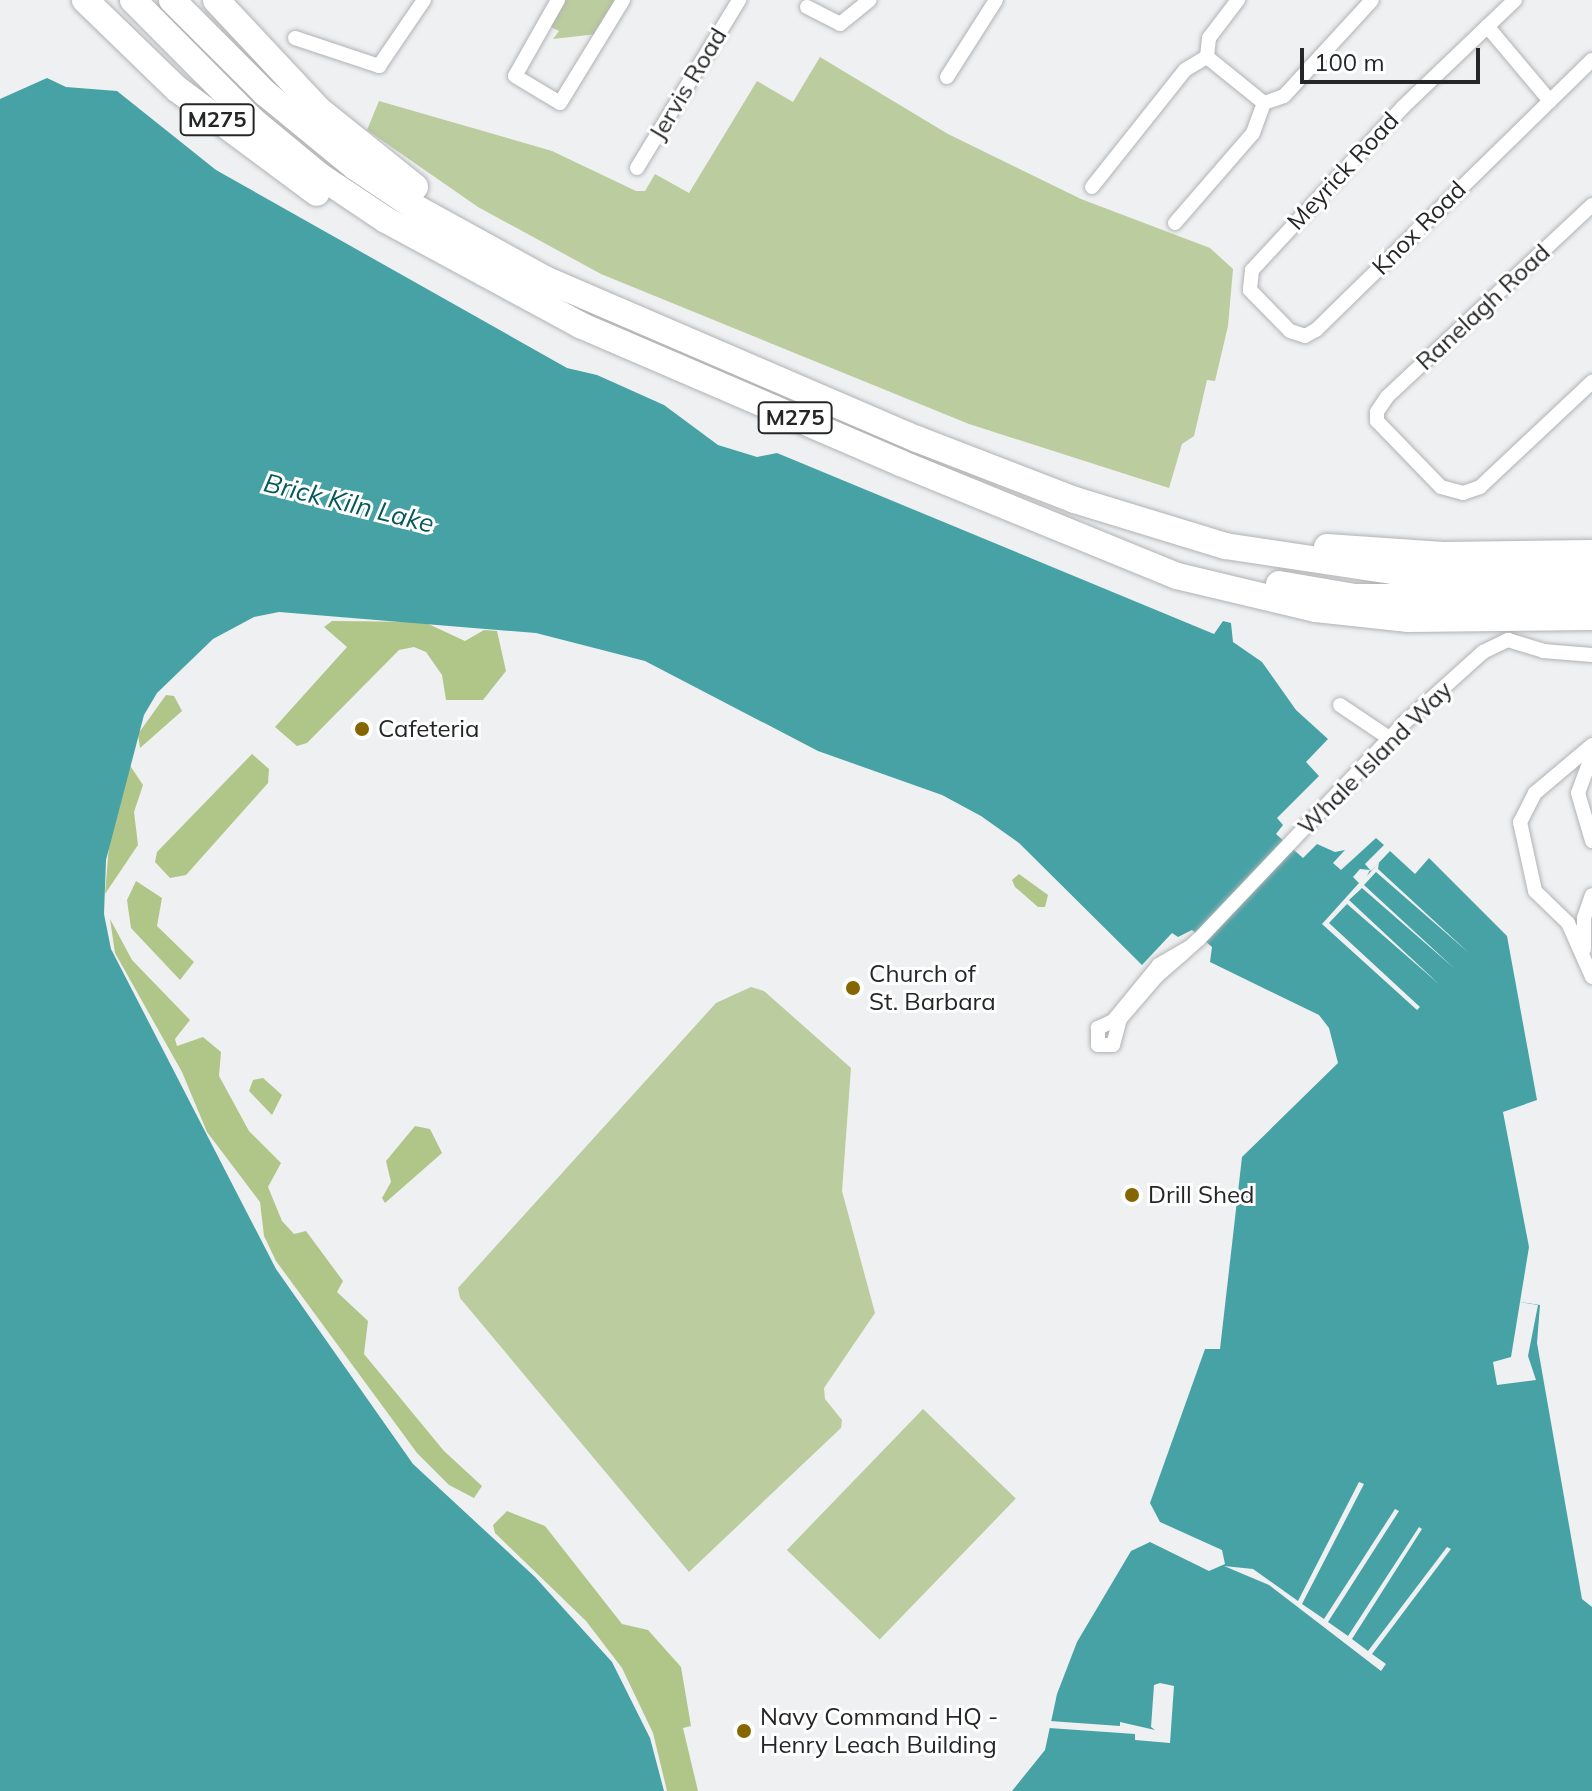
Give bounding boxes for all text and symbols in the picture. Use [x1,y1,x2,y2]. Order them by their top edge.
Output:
street label: Jervis Road [643,23,733,145]
scale bar [1304,32,1484,82]
text: 100 m [1314,47,1385,77]
road number: M275 [179,102,255,138]
street label: Meyrick Road [1281,106,1405,236]
street label: Knox Road [1366,175,1472,281]
street label: Ranelagh Road [1410,238,1556,376]
road number: M275 [757,400,833,436]
water label: Brick Kiln Lake [261,467,437,539]
street label: Whale Island Way [1292,675,1458,841]
place label: Cafeteria [378,715,479,743]
marker: Cafeteria [353,720,371,738]
place label: Church of St. Barbara [869,960,996,1016]
marker: Church of St. Barbara [844,979,862,997]
place label: Drill Shed [1148,1181,1255,1209]
marker: Drill Shed [1123,1186,1141,1204]
place label: Navy Command HQ - Henry Leach Building [760,1703,998,1759]
marker: Navy Command HQ - Henry Leach Building [735,1722,753,1740]

